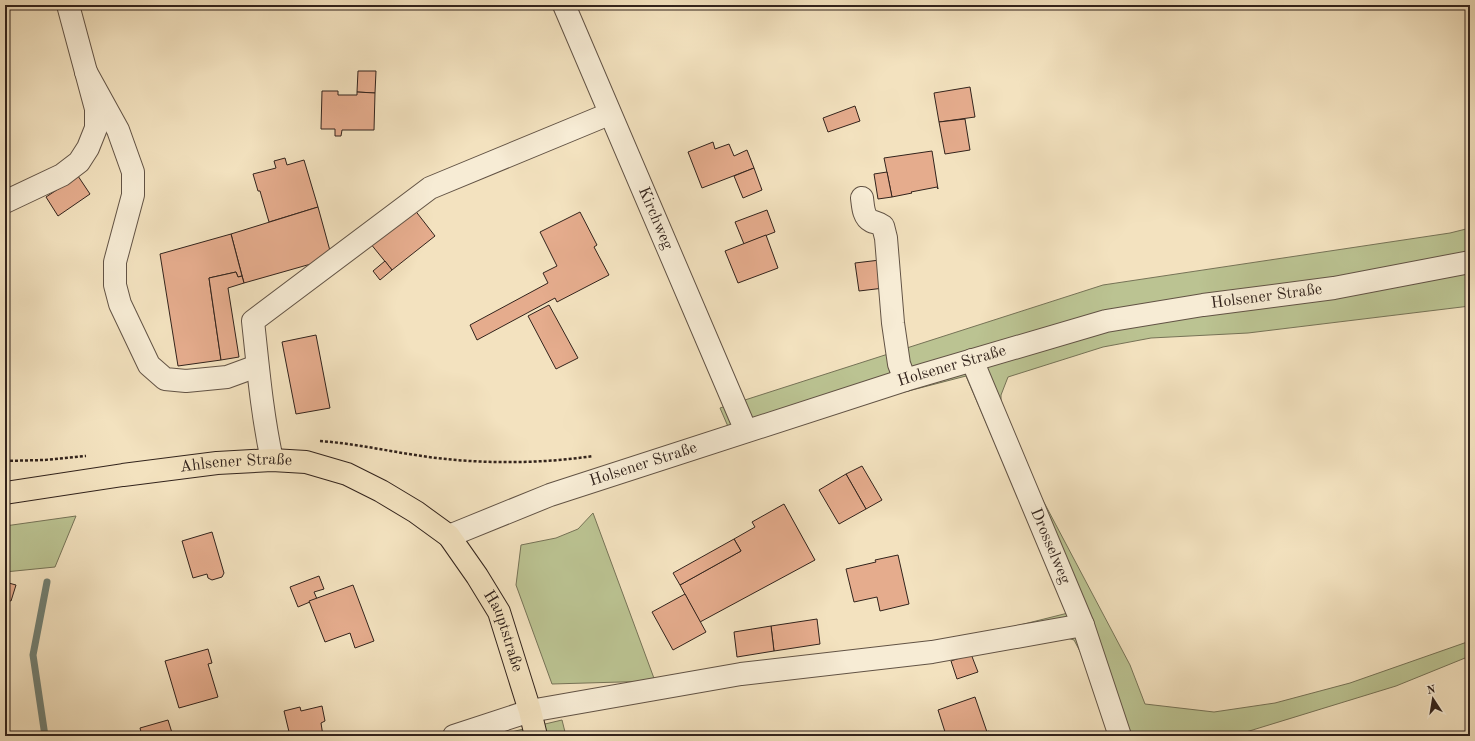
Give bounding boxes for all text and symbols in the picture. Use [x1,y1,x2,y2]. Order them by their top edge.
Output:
street label: Kirchweg [635,185,676,252]
street label: Holsener Straße [1210,282,1323,312]
street label: Holsener Straße [896,343,1008,390]
street label: Holsener Straße [587,440,699,490]
street label: Ahlsener Straße [179,452,292,476]
street label: Drosselweg [1027,506,1073,587]
street label: Hauptstraße [480,588,525,674]
north arrow [1413,679,1453,719]
text: N [1426,684,1437,697]

